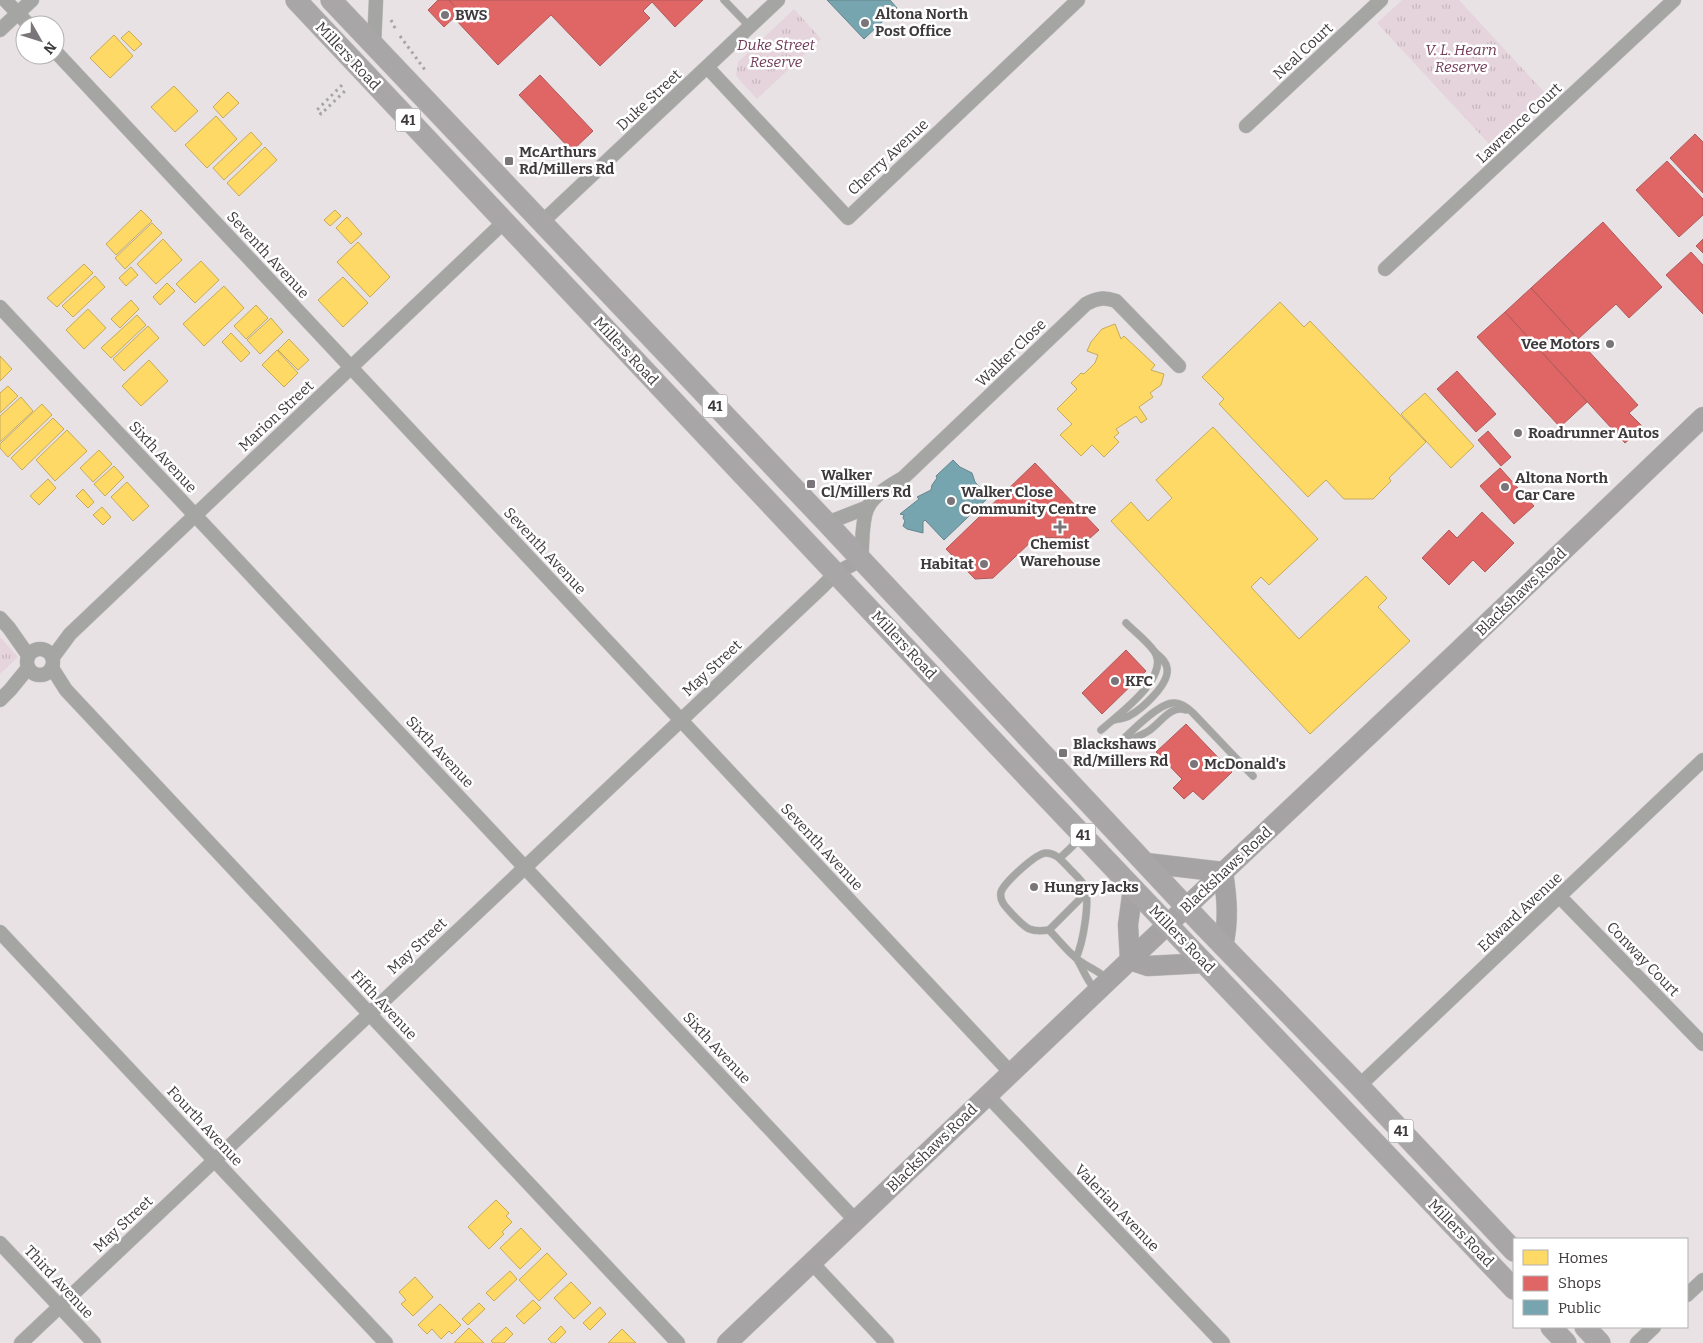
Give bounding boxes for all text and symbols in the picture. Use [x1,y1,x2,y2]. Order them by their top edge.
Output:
place label: Altona North Post Office [875,5,968,40]
place label: BWS [455,6,488,24]
marker: BWS [439,9,451,21]
north arrow [15,15,65,65]
marker: Altona North Post Office [859,17,871,29]
street label: Millers Road [312,18,384,94]
street label: Neal Court [1270,19,1337,83]
park label: Duke Street Reserve [737,36,816,71]
text: N [40,38,60,58]
park label: V. L. Hearn Reserve [1425,41,1497,76]
street label: Duke Street [613,65,685,134]
street label: Lawrence Court [1473,79,1566,167]
road number: 41 [396,108,420,132]
street label: Cherry Avenue [844,115,932,199]
place label: McArthurs Rd/Millers Rd [519,143,614,178]
marker: McArthurs Rd/Millers Rd [503,155,515,167]
street label: Seventh Avenue [223,208,313,302]
street label: Millers Road [590,313,662,389]
street label: Walker Close [972,315,1050,391]
place label: Vee Motors [1521,335,1600,353]
marker: Vee Motors [1604,338,1616,350]
street label: Marion Street [235,376,318,455]
road number: 41 [702,394,728,418]
street label: Sixth Avenue [125,418,201,496]
place label: Roadrunner Autos [1528,424,1659,442]
marker: Roadrunner Autos [1512,427,1524,439]
place label: Walker Cl/Millers Rd [821,466,911,501]
place label: Altona North Car Care [1515,469,1608,504]
marker: Walker Cl/Millers Rd [805,478,817,490]
marker: Altona North Car Care [1499,481,1511,493]
place label: Walker Close Community Centre [961,483,1096,518]
marker: Walker Close Community Centre [945,495,957,507]
street label: Seventh Avenue [500,504,590,598]
marker: Chemist Warehouse [1054,521,1066,533]
place label: Chemist Warehouse [1020,535,1101,570]
street label: Blackshaws Road [1472,544,1570,640]
place label: Habitat [920,555,974,573]
marker: Habitat [978,558,990,570]
street label: Millers Road [868,607,940,683]
street label: May Street [679,636,746,700]
place label: KFC [1125,672,1153,690]
marker: KFC [1109,675,1121,687]
street label: Sixth Avenue [402,713,478,791]
place label: Blackshaws Rd/Millers Rd [1073,735,1168,770]
marker: Blackshaws Rd/Millers Rd [1057,747,1069,759]
place label: McDonald's [1204,755,1286,773]
marker: McDonald's [1188,758,1200,770]
street label: Seventh Avenue [777,800,867,894]
street label: Blackshaws Road [1176,823,1276,917]
road number: 41 [1070,824,1096,846]
street label: Edward Avenue [1474,868,1566,956]
place label: Hungry Jacks [1044,878,1139,896]
marker: Hungry Jacks [1028,881,1040,893]
street label: Millers Road [1145,902,1219,976]
street label: May Street [384,914,451,978]
street label: Conway Court [1603,918,1683,1000]
street label: Fifth Avenue [347,967,421,1043]
street label: Sixth Avenue [679,1009,755,1087]
street label: Fourth Avenue [163,1082,247,1170]
street label: Blackshaws Road [883,1100,981,1196]
road number: 41 [1388,1120,1414,1142]
street label: Valerian Avenue [1071,1161,1163,1255]
street label: May Street [90,1192,157,1256]
street label: Millers Road [1424,1196,1498,1270]
legend [1513,1238,1688,1328]
street label: Third Avenue [21,1242,97,1322]
text: Homes [1558,1249,1608,1267]
text: Shops [1558,1274,1601,1292]
text: Public [1558,1299,1602,1317]

